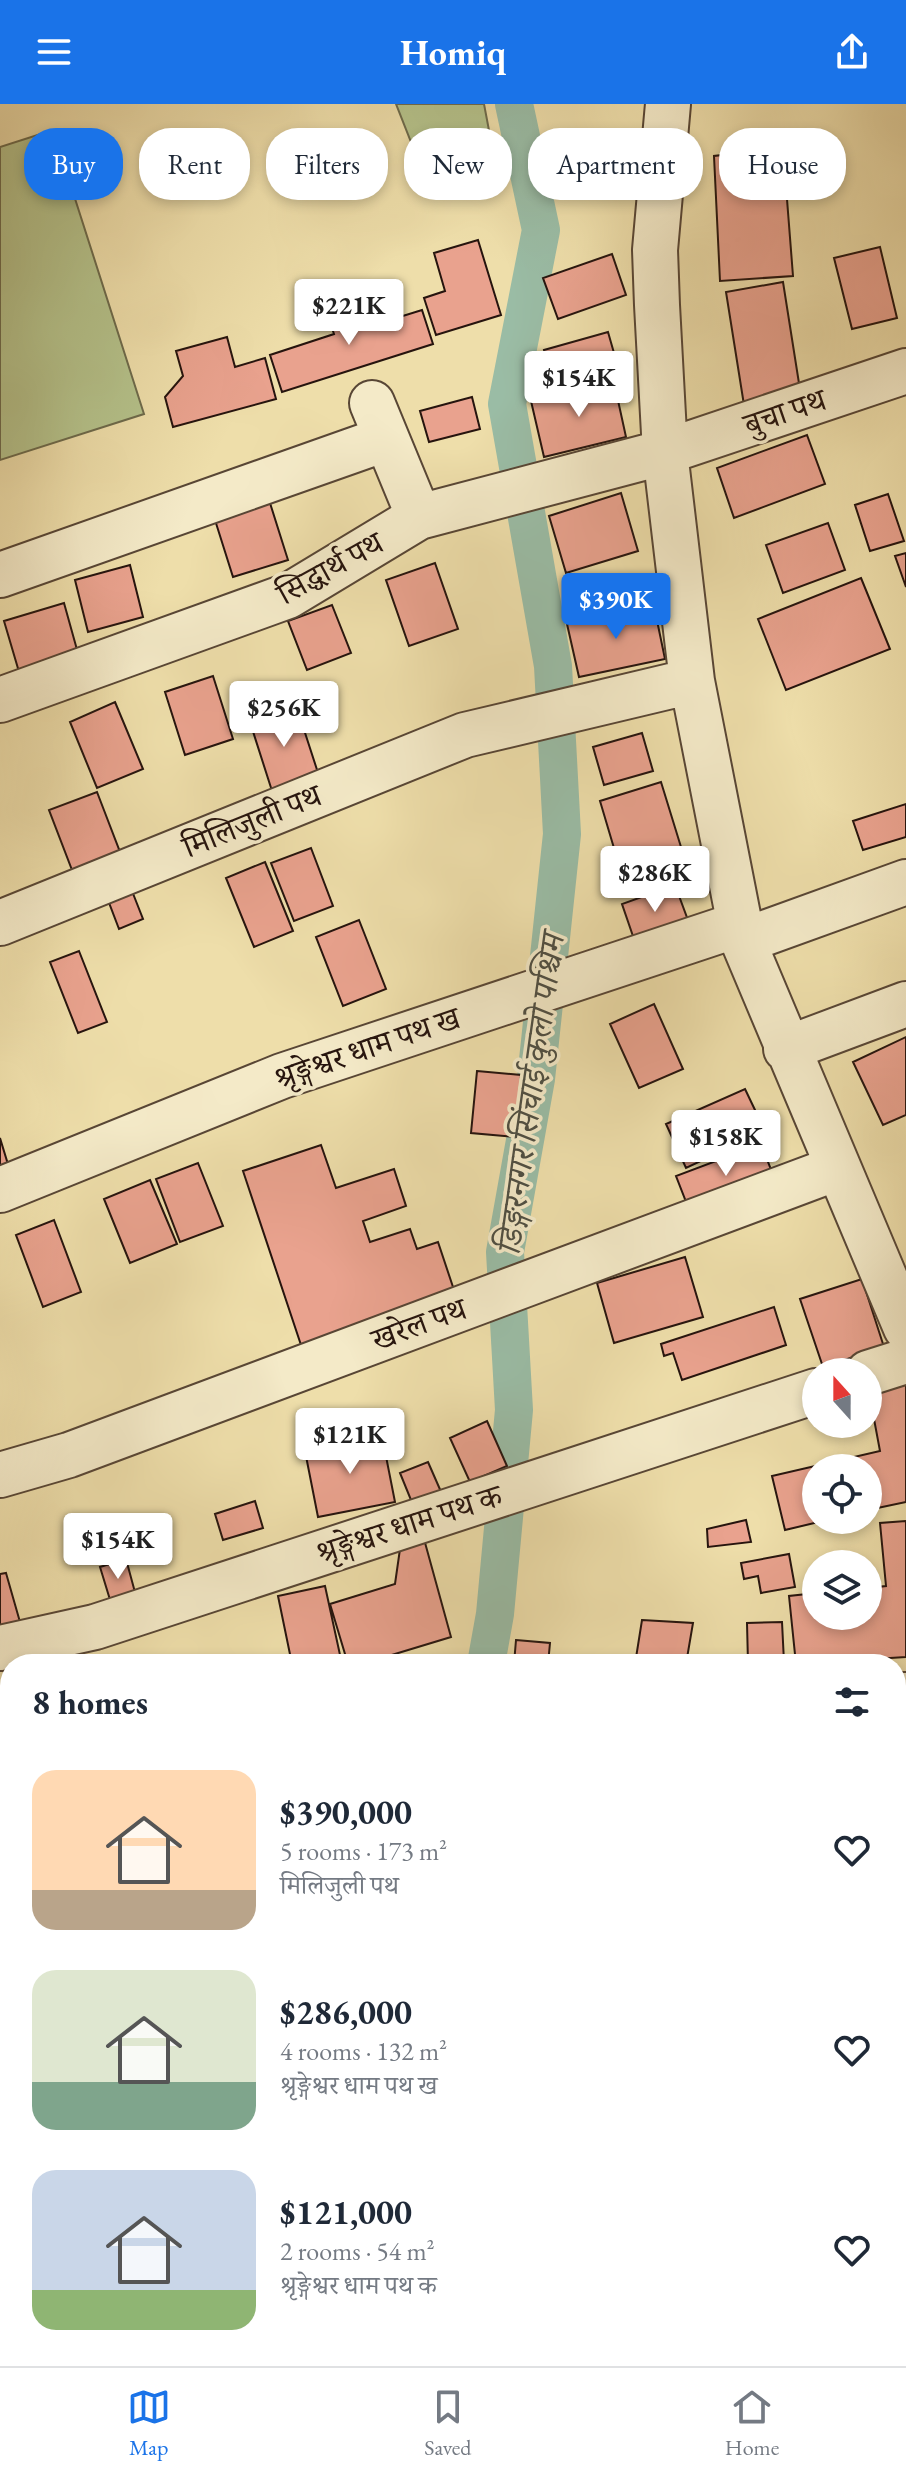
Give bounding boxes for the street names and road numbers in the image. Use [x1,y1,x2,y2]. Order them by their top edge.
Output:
street label: बुचा पथ [736,378,833,446]
street label: सिद्धार्थ पथ [267,521,392,615]
street label: मिलिजुली पथ [174,774,329,869]
street label: श्रृङ्गेश्वर धाम पथ ख [268,996,467,1099]
street label: खरेल पथ [364,1287,474,1361]
street label: श्रृङ्गेश्वर धाम पथ क [311,1474,509,1574]

